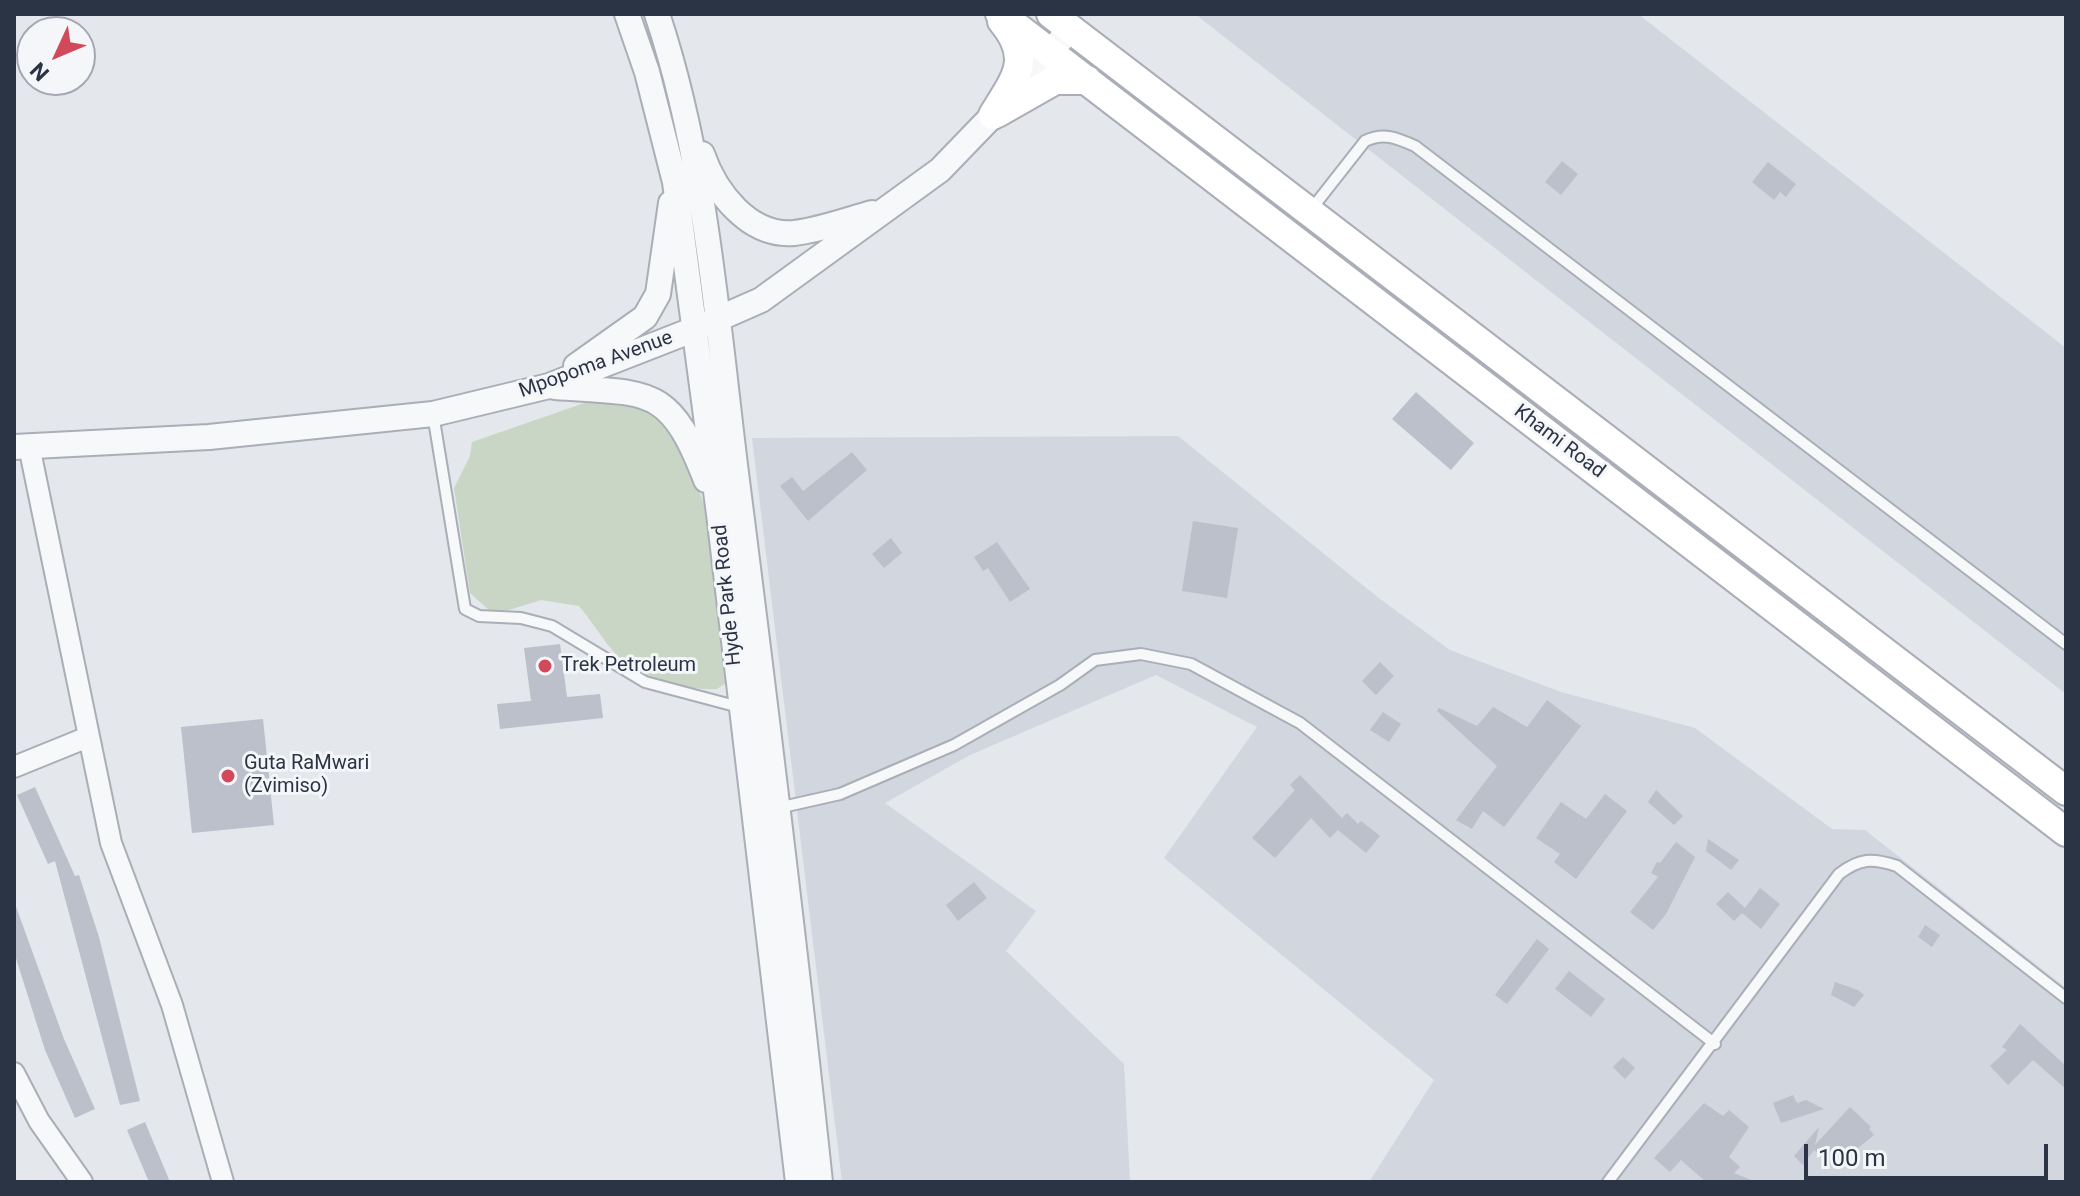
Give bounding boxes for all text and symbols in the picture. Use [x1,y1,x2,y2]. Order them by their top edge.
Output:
north arrow [16,16,96,96]
text: N [25,57,54,86]
street label: Mpopoma Avenue [516,326,676,404]
street label: Khami Road [1509,400,1609,484]
street label: Hyde Park Road [709,523,747,667]
place label: Trek Petroleum [561,654,696,678]
marker: Trek Petroleum [536,657,554,675]
place label: Guta RaMwari (Zvimiso) [244,752,369,799]
marker: Guta RaMwari (Zvimiso) [219,767,237,785]
scale bar [1808,1128,2052,1178]
text: 100 m [1818,1144,1885,1172]

